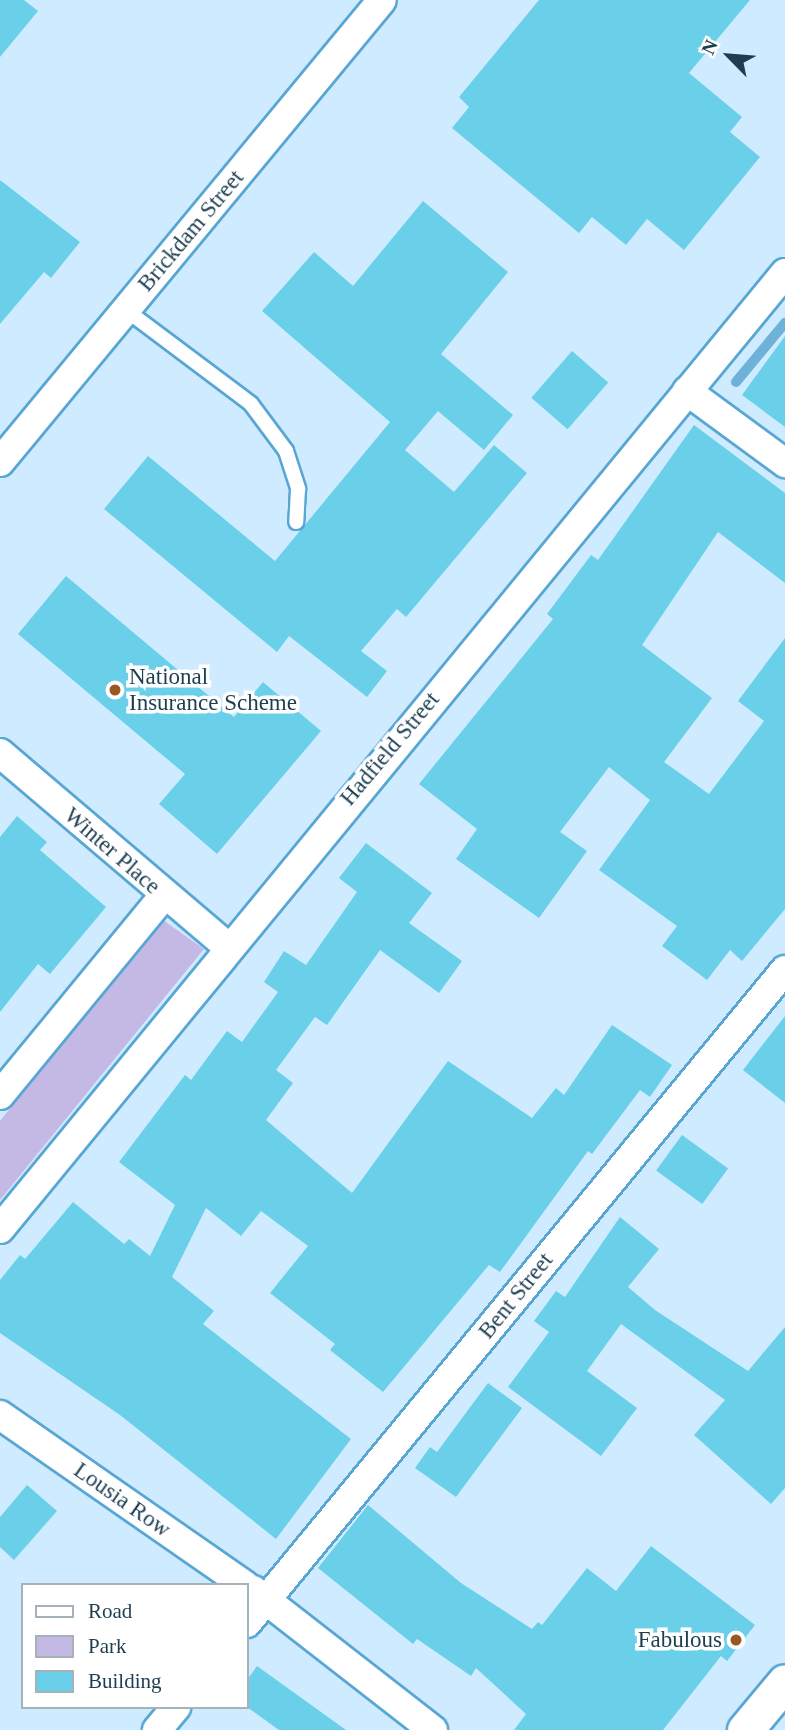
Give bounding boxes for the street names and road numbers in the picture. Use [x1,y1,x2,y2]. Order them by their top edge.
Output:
street label: Brickdam Street [132,165,250,297]
street label: Hadfield Street [334,687,446,811]
street label: Winter Place [58,802,166,900]
street label: Bent Street [473,1247,559,1345]
street label: Lousia Row [68,1457,176,1543]

